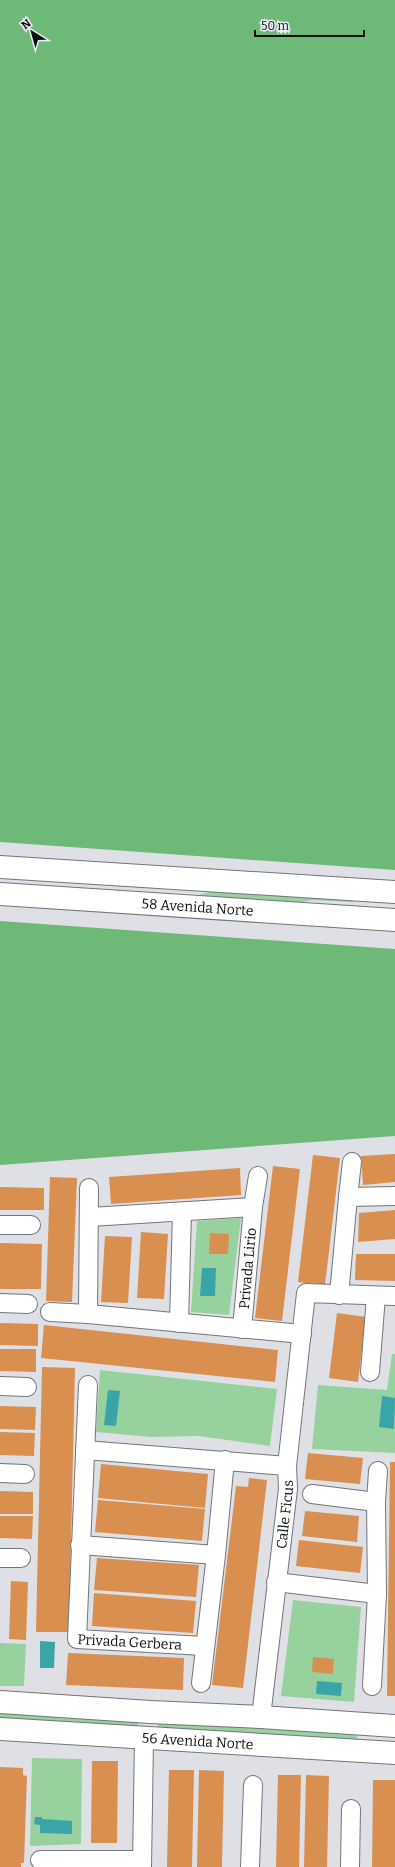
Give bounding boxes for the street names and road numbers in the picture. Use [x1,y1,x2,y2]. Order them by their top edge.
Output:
street label: 58 Avenida Norte [141,895,254,919]
street label: Privada Lirio [235,1227,260,1310]
street label: Calle Ficus [272,1480,297,1550]
street label: Privada Gerbera [77,1631,183,1653]
street label: 56 Avenida Norte [141,1729,254,1753]

